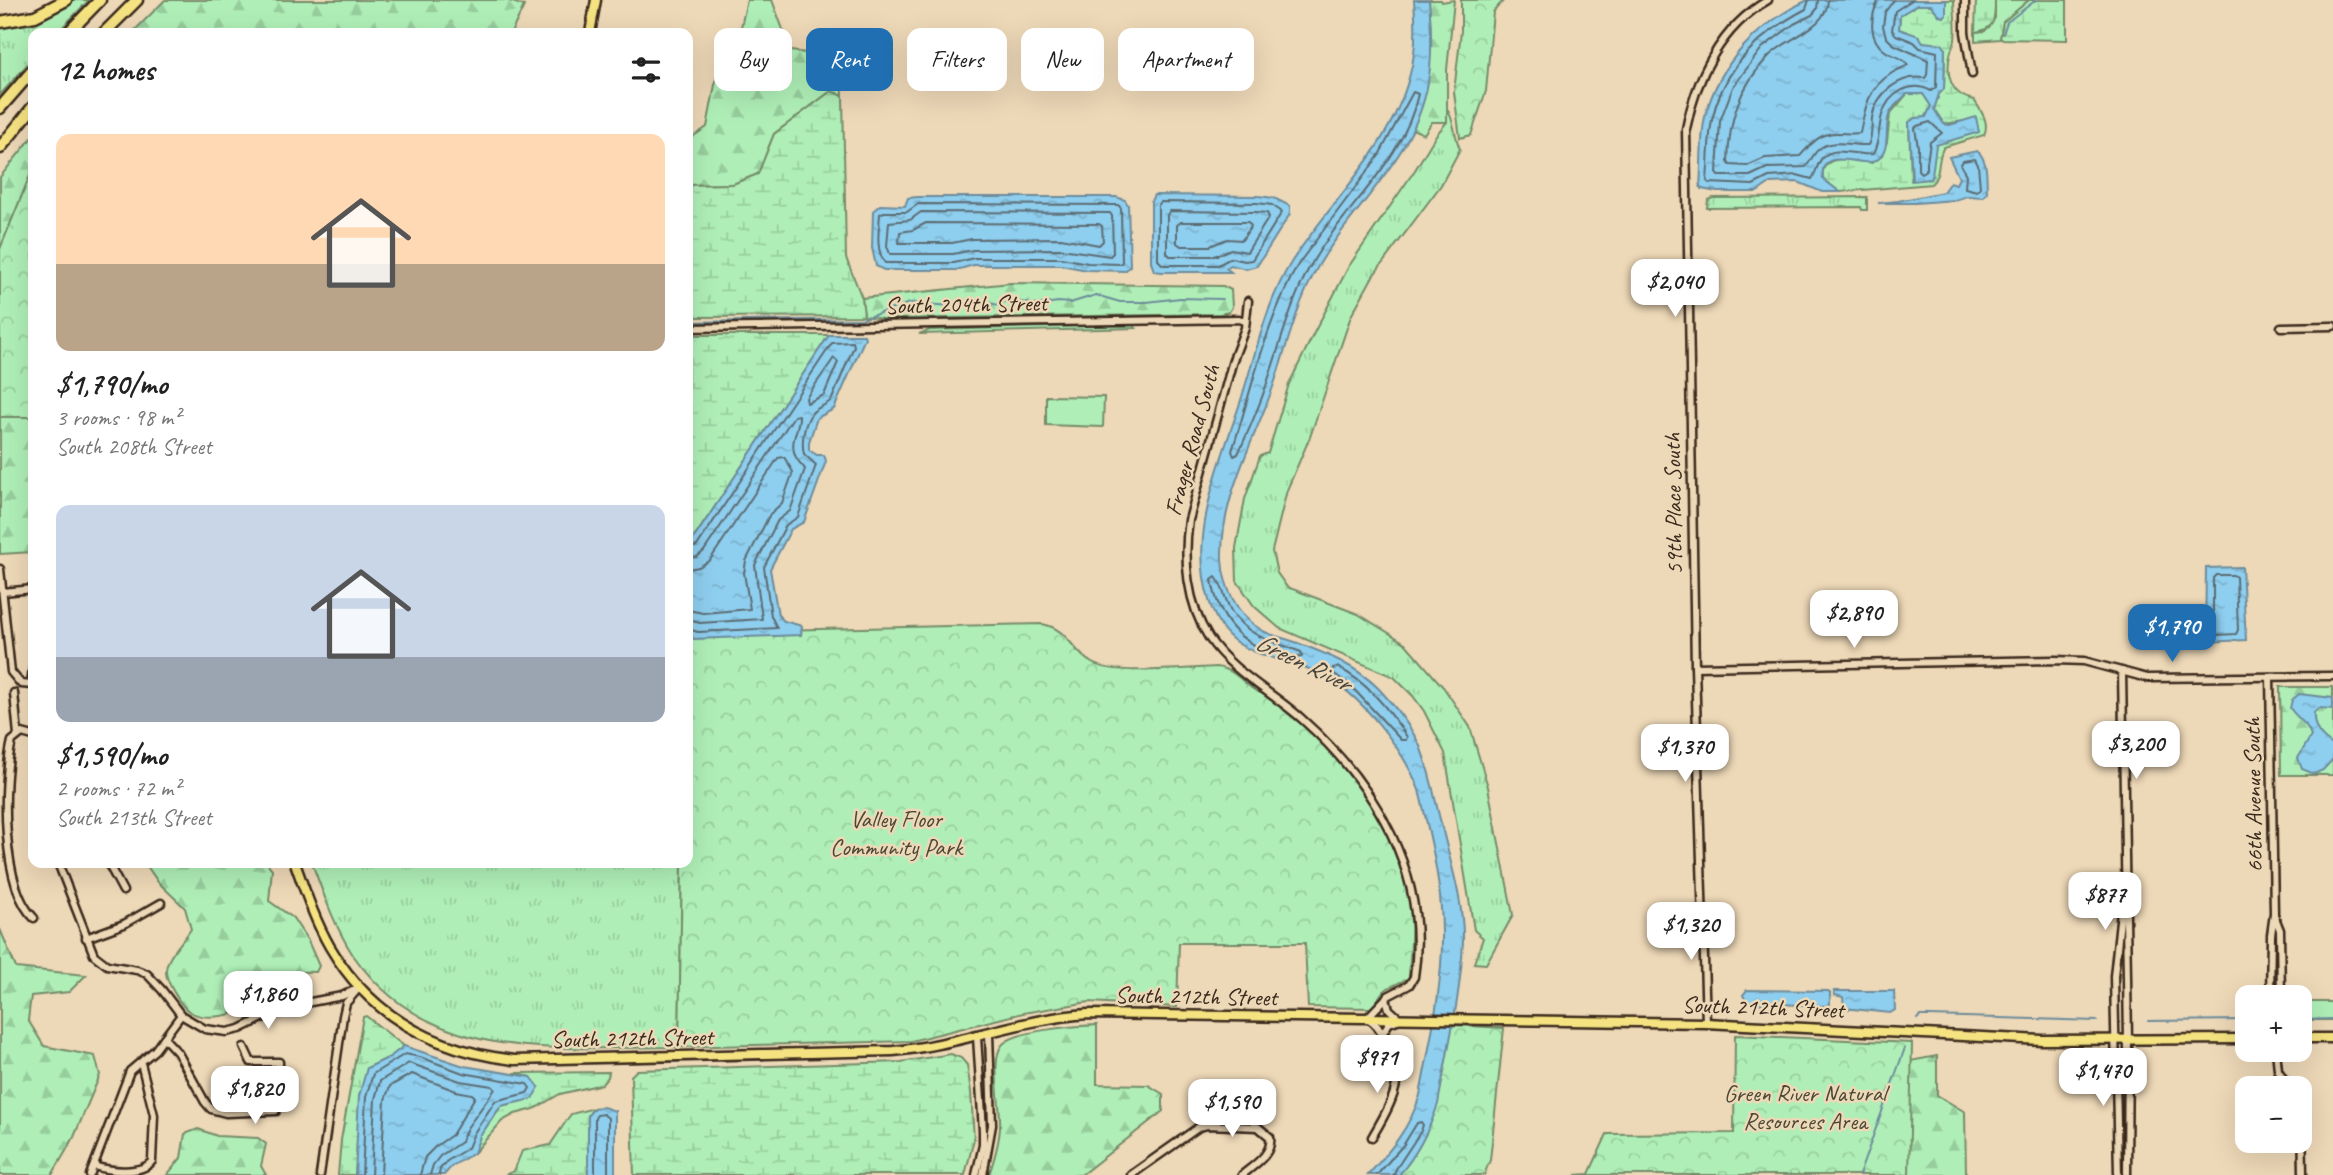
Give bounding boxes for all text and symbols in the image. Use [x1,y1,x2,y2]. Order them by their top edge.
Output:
chip: Buy [714,28,792,91]
chip: Rent [806,28,893,91]
chip: Filters [907,28,1007,91]
chip: New [1021,28,1104,91]
chip: Apartment [1118,28,1254,91]
text: 12 homes [56,51,154,89]
icon: filters [627,51,665,89]
icon: home [298,180,424,306]
pin: $2,040 [1618,260,1732,319]
text: $2,040 [1647,267,1703,296]
street label: South 204th Street [885,288,1049,320]
street label: Frager Road South [1157,360,1227,519]
text: $1,790/mo [56,365,167,403]
text: 3 rooms · 98 m² [56,403,180,432]
text: South 208th Street [56,432,212,461]
street label: 59th Place South [1657,432,1689,575]
icon: home [298,551,424,677]
pin: $2,890 [1797,590,1911,650]
text: $2,890 [1826,598,1882,627]
pin: $1,790 [2115,604,2229,664]
text: $1,790 [2144,612,2200,641]
water label: Green River [1250,625,1360,701]
street label: 66th Avenue South [2237,716,2269,873]
pin: $3,200 [2079,722,2193,781]
pin: $1,370 [1628,724,1742,784]
text: $3,200 [2108,729,2164,758]
text: $1,370 [1657,732,1713,761]
text: $1,590/mo [56,736,167,774]
text: 2 rooms · 72 m² [56,774,180,803]
text: South 213th Street [56,803,212,832]
park label: Valley Floor Community Park [830,804,964,862]
pin: $877 [2064,872,2146,932]
text: $877 [2084,880,2126,909]
pin: $1,320 [1634,902,1748,962]
text: $1,320 [1663,910,1719,939]
pin: $1,860 [211,972,325,1031]
text: $1,860 [240,979,296,1008]
street label: South 212th Street [1115,980,1279,1012]
map controls [2235,985,2312,1153]
button: + [2235,985,2312,1062]
street label: South 212th Street [1681,989,1847,1025]
street label: South 212th Street [551,1022,715,1054]
pin: $971 [1336,1036,1418,1095]
text: $971 [1356,1043,1398,1072]
pin: $1,470 [2046,1048,2160,1108]
text: $1,470 [2075,1056,2131,1085]
pin: $1,820 [198,1066,312,1126]
text: $1,820 [227,1074,283,1103]
button: − [2235,1076,2312,1153]
park label: Green River Natural Resources Area [1724,1078,1890,1136]
pin: $1,590 [1175,1080,1289,1139]
text: $1,590 [1204,1087,1260,1116]

